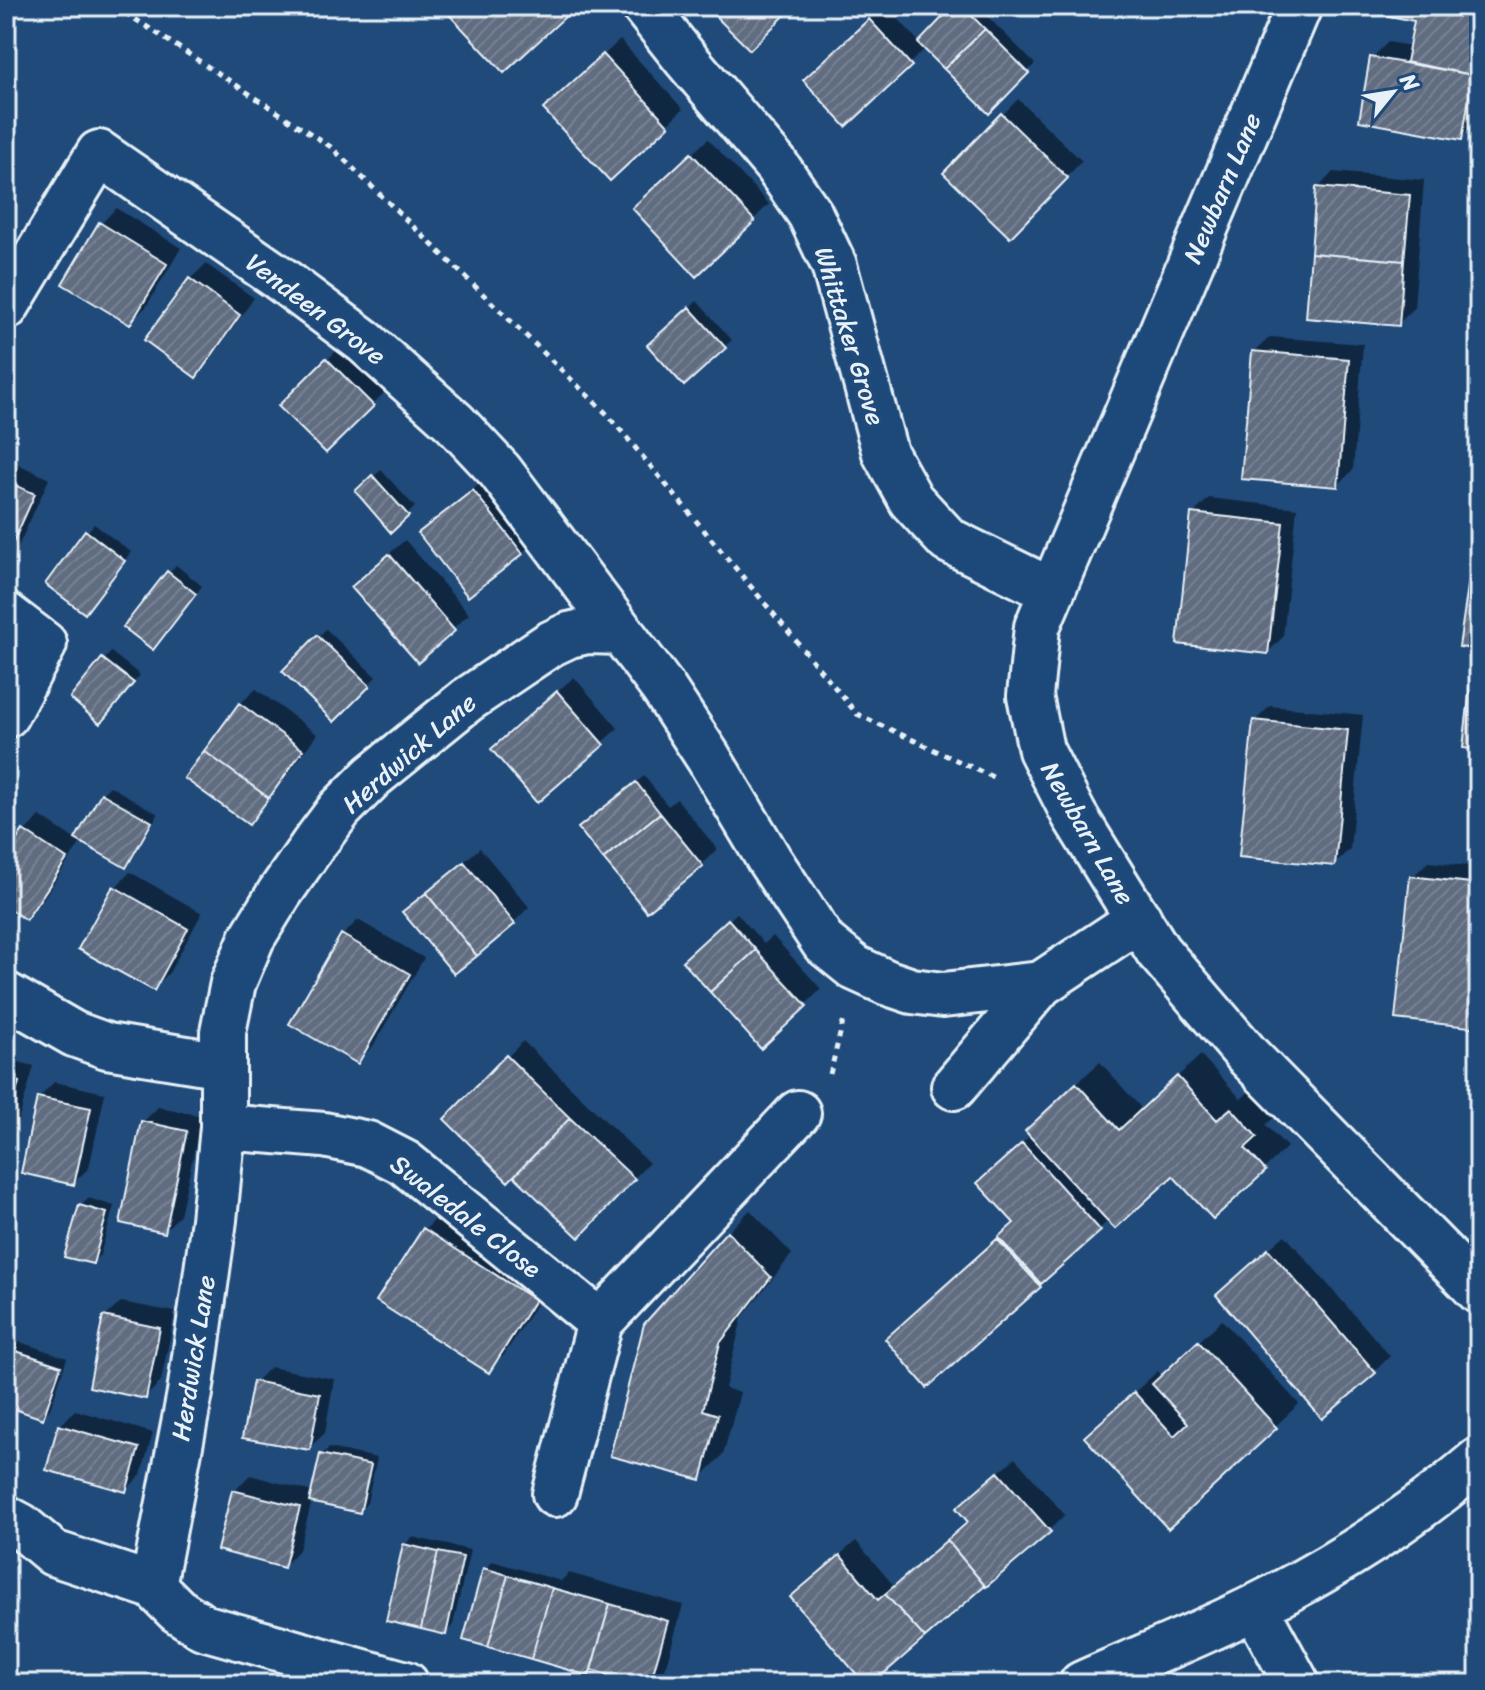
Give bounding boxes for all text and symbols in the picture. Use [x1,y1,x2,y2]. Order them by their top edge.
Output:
north arrow [1353,52,1433,132]
text: N [1389,65,1431,99]
street label: Newbarn Lane [1170,105,1274,271]
street label: Vendeen Grove [236,240,396,378]
street label: Whittaker Grove [801,241,899,431]
street label: Herdwick Lane [331,681,487,825]
street label: Newbarn Lane [1028,752,1148,914]
street label: Swaledale Close [380,1142,552,1291]
street label: Herdwick Lane [157,1272,229,1444]

